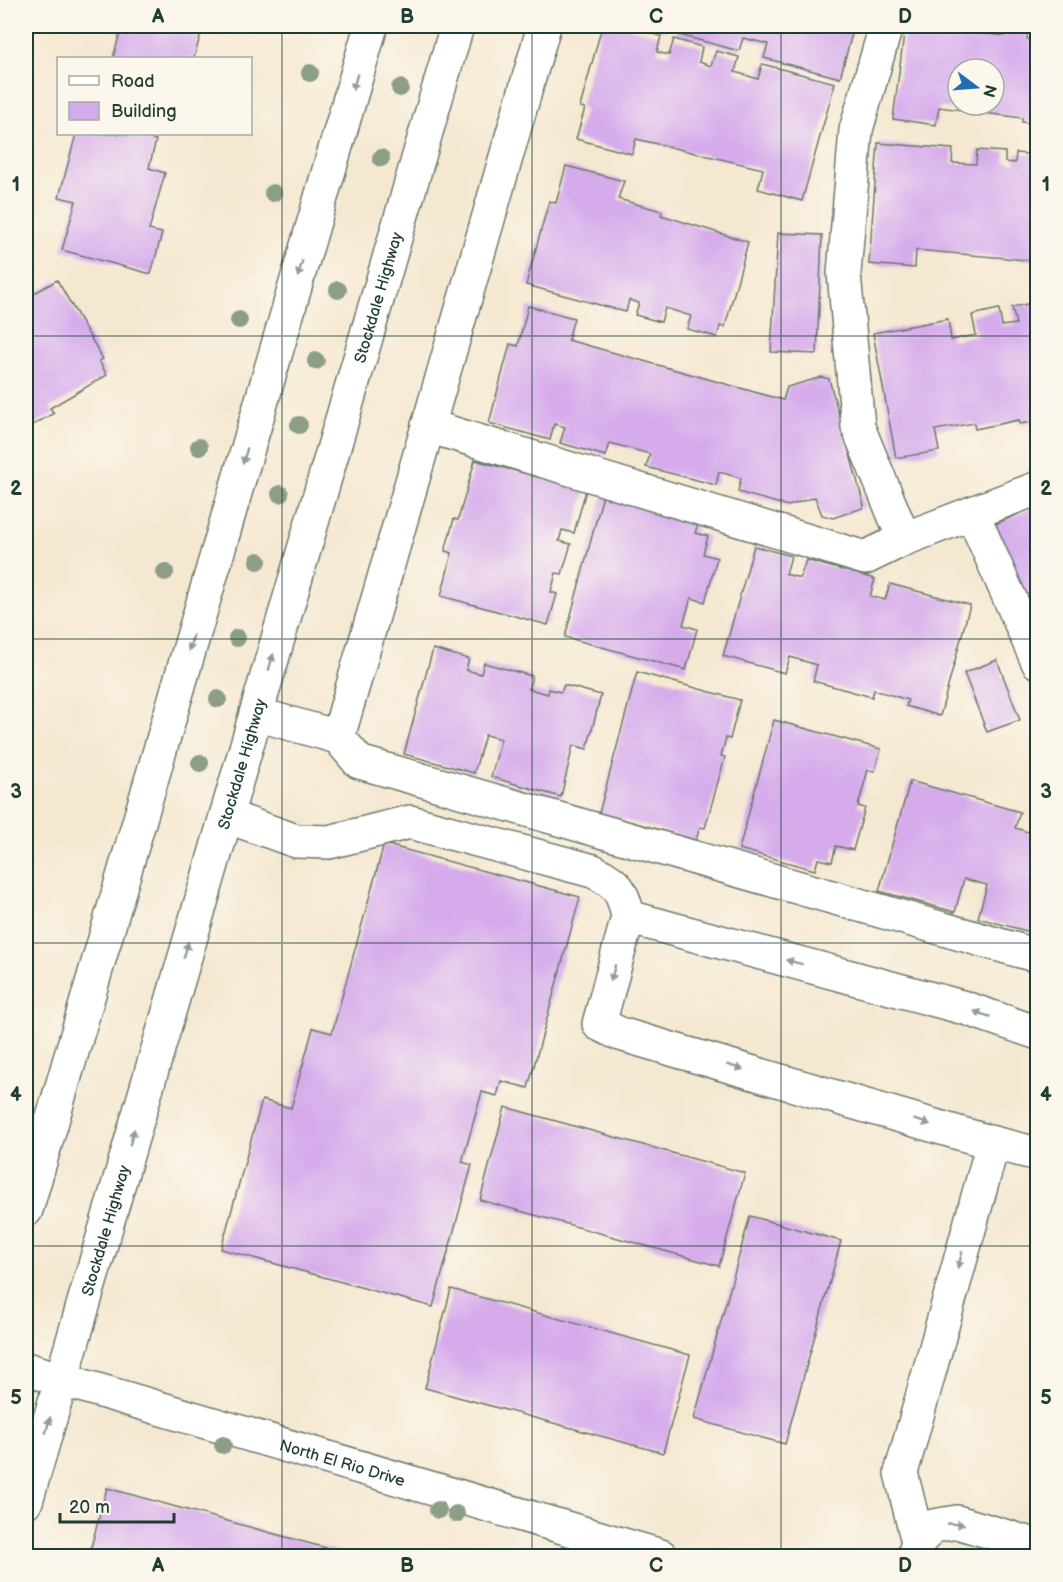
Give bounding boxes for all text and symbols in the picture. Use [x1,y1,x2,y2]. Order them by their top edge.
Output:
text: A [151,5,165,29]
text: B [400,5,414,29]
text: C [649,5,663,29]
text: D [898,5,912,29]
legend [57,57,252,135]
north arrow [946,57,1006,117]
text: Road [111,71,155,92]
one-way arrow [350,73,359,91]
text: N [978,82,1000,99]
text: Building [111,101,177,122]
text: 1 [12,173,20,197]
text: 1 [1042,173,1050,197]
street label: Stockdale Highway [351,229,407,365]
one-way arrow [295,260,304,278]
one-way arrow [240,447,249,465]
text: 2 [10,477,22,501]
text: 2 [1040,477,1052,501]
one-way arrow [186,634,195,652]
one-way arrow [267,653,276,671]
street label: Stockdale Highway [215,696,271,832]
text: 3 [10,780,22,804]
text: 3 [1040,780,1052,804]
one-way arrow [182,941,192,959]
one-way arrow [785,957,803,966]
one-way arrow [608,964,617,982]
one-way arrow [973,1009,991,1019]
one-way arrow [726,1063,744,1072]
text: 4 [10,1083,22,1107]
text: 4 [1040,1083,1052,1107]
one-way arrow [913,1118,931,1127]
one-way arrow [128,1128,137,1146]
street label: Stockdale Highway [78,1162,135,1298]
one-way arrow [955,1251,964,1269]
text: 5 [10,1386,22,1410]
text: 5 [1040,1386,1052,1410]
one-way arrow [44,1416,53,1434]
street label: North El Rio Drive [277,1436,408,1491]
scale bar [60,1486,174,1524]
text: 20 m [69,1497,110,1518]
one-way arrow [947,1520,966,1529]
text: A [151,1554,165,1578]
text: B [400,1554,414,1578]
text: C [649,1554,663,1578]
text: D [898,1554,912,1578]

